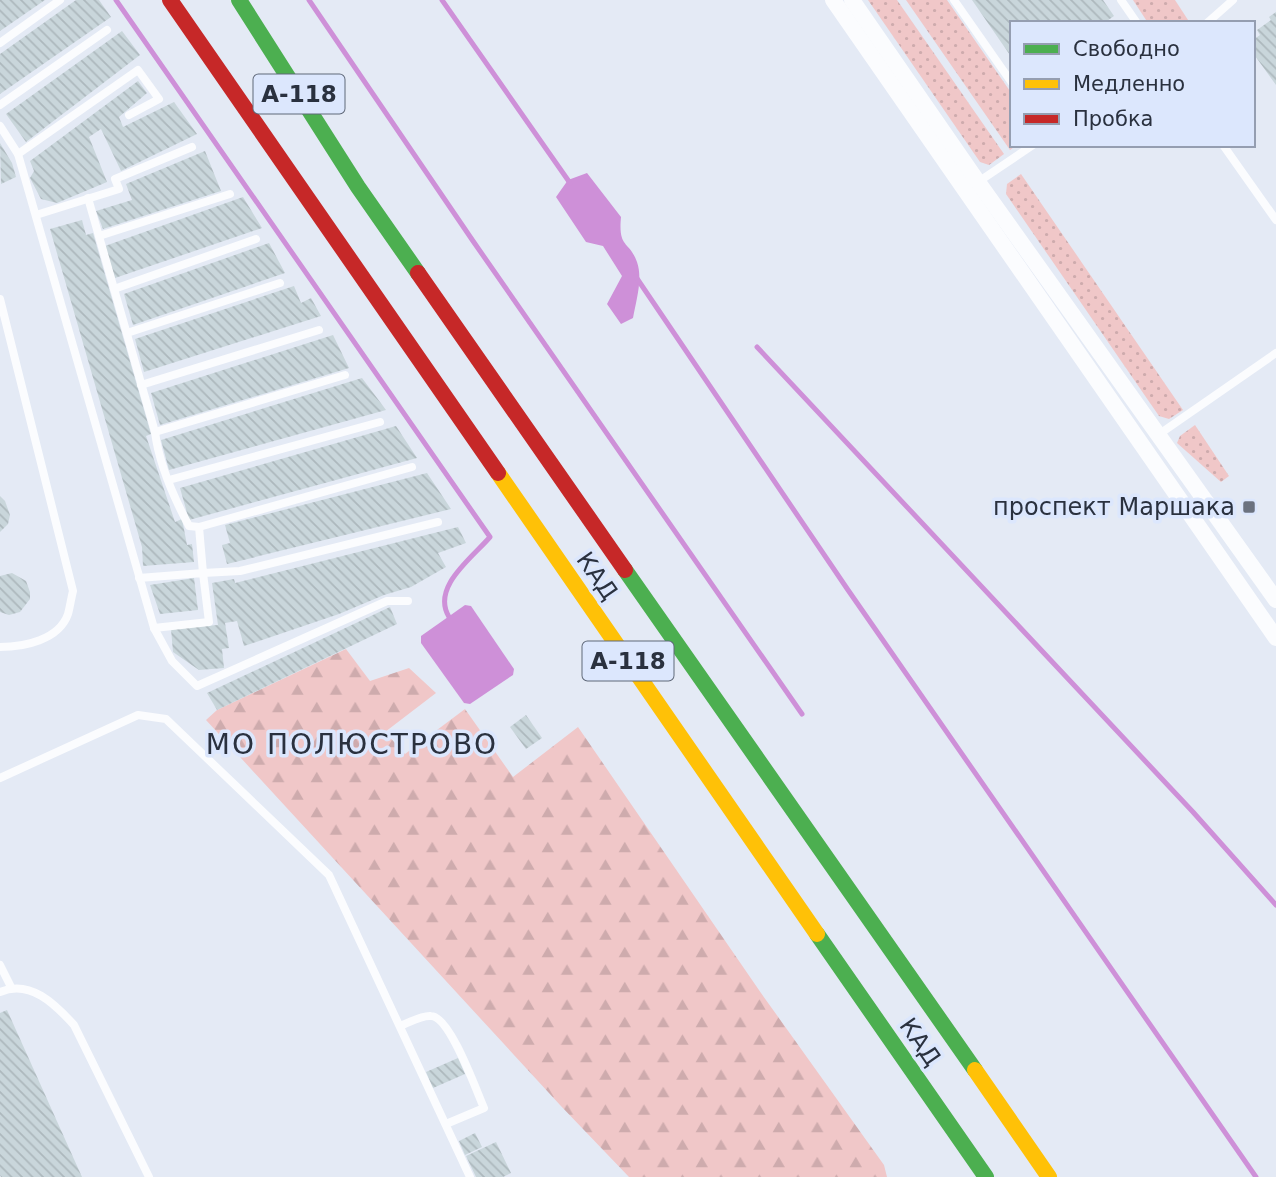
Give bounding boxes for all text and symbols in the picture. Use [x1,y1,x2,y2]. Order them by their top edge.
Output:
legend [1010,21,1255,147]
text: Свободно [1073,37,1180,61]
text: Медленно [1073,72,1185,96]
road number: А-118 [254,74,344,114]
text: Пробка [1073,107,1153,131]
place label: проспект Маршака [993,493,1235,521]
marker: проспект Маршака [1241,499,1257,515]
street label: КАД [571,547,623,605]
road number: А-118 [582,642,674,680]
district label: МО ПОЛЮСТРОВО [206,728,498,761]
street label: КАД [894,1013,946,1071]

